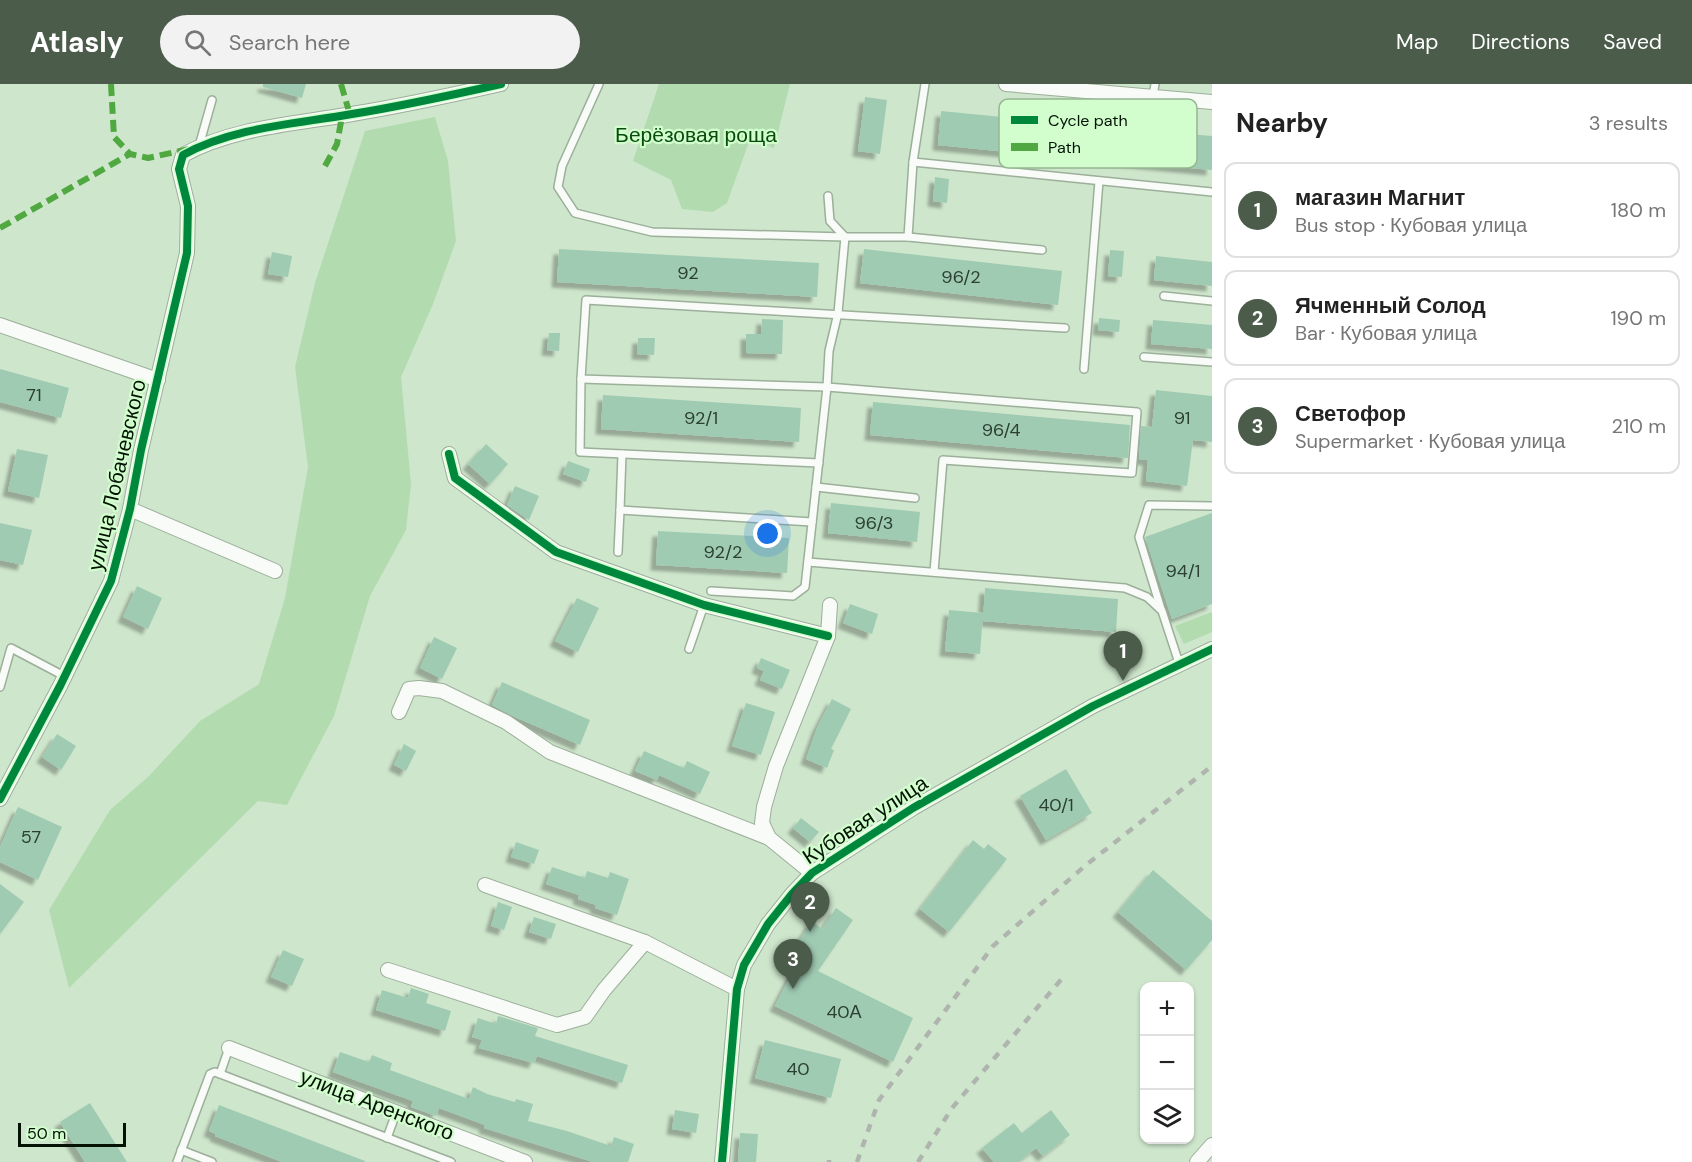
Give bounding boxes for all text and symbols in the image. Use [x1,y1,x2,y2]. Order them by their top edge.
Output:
search box [160,15,580,69]
text: Atlasly [30,24,124,61]
icon: search [181,26,214,59]
text: Search here [229,28,350,57]
text: Map [1396,28,1438,56]
text: Directions [1471,28,1570,56]
text: Saved [1603,28,1662,56]
legend [999,99,1197,168]
text: Nearby [1236,106,1328,140]
text: Cycle path [1048,110,1128,131]
text: 3 results [1589,110,1668,136]
park label: Берёзовая роща [615,121,777,149]
text: Path [1048,137,1081,158]
text: магазин Магнит [1295,183,1465,212]
text: 1 [1254,197,1261,223]
text: 180 m [1611,197,1666,223]
text: Bus stop · Кубовая улица [1295,212,1527,238]
house number: 92 [677,261,699,285]
house number: 96/2 [941,265,981,289]
text: Ячменный Солод [1295,291,1486,320]
text: 2 [1252,305,1263,331]
text: 190 m [1610,305,1666,331]
text: Bar · Кубовая улица [1295,320,1477,346]
street label: улица Лобачевского [81,377,153,573]
house number: 71 [26,383,42,407]
text: Светофор [1295,399,1406,428]
house number: 92/1 [684,406,718,430]
house number: 91 [1174,406,1190,430]
text: 3 [1251,413,1264,439]
text: 210 m [1611,413,1666,439]
house number: 96/4 [982,418,1020,442]
text: Supermarket · Кубовая улица [1295,428,1565,454]
house number: 96/3 [855,511,893,535]
your location [753,519,782,548]
house number: 92/2 [704,540,742,564]
house number: 94/1 [1166,559,1200,583]
pin: 1 [1104,632,1142,681]
street label: Кубовая улица [797,769,933,871]
house number: 40/1 [1038,793,1074,817]
house number: 57 [21,825,41,849]
pin: 2 [790,882,830,932]
pin: 3 [774,940,812,989]
map controls [1140,982,1194,1144]
button: + [1140,982,1194,1036]
house number: 40А [826,1000,862,1024]
button: − [1140,1036,1194,1090]
house number: 40 [786,1057,810,1081]
street label: улица Аренского [296,1063,458,1147]
button: layers [1140,1090,1194,1144]
scale bar [18,1120,126,1148]
text: 50 m [27,1123,66,1144]

